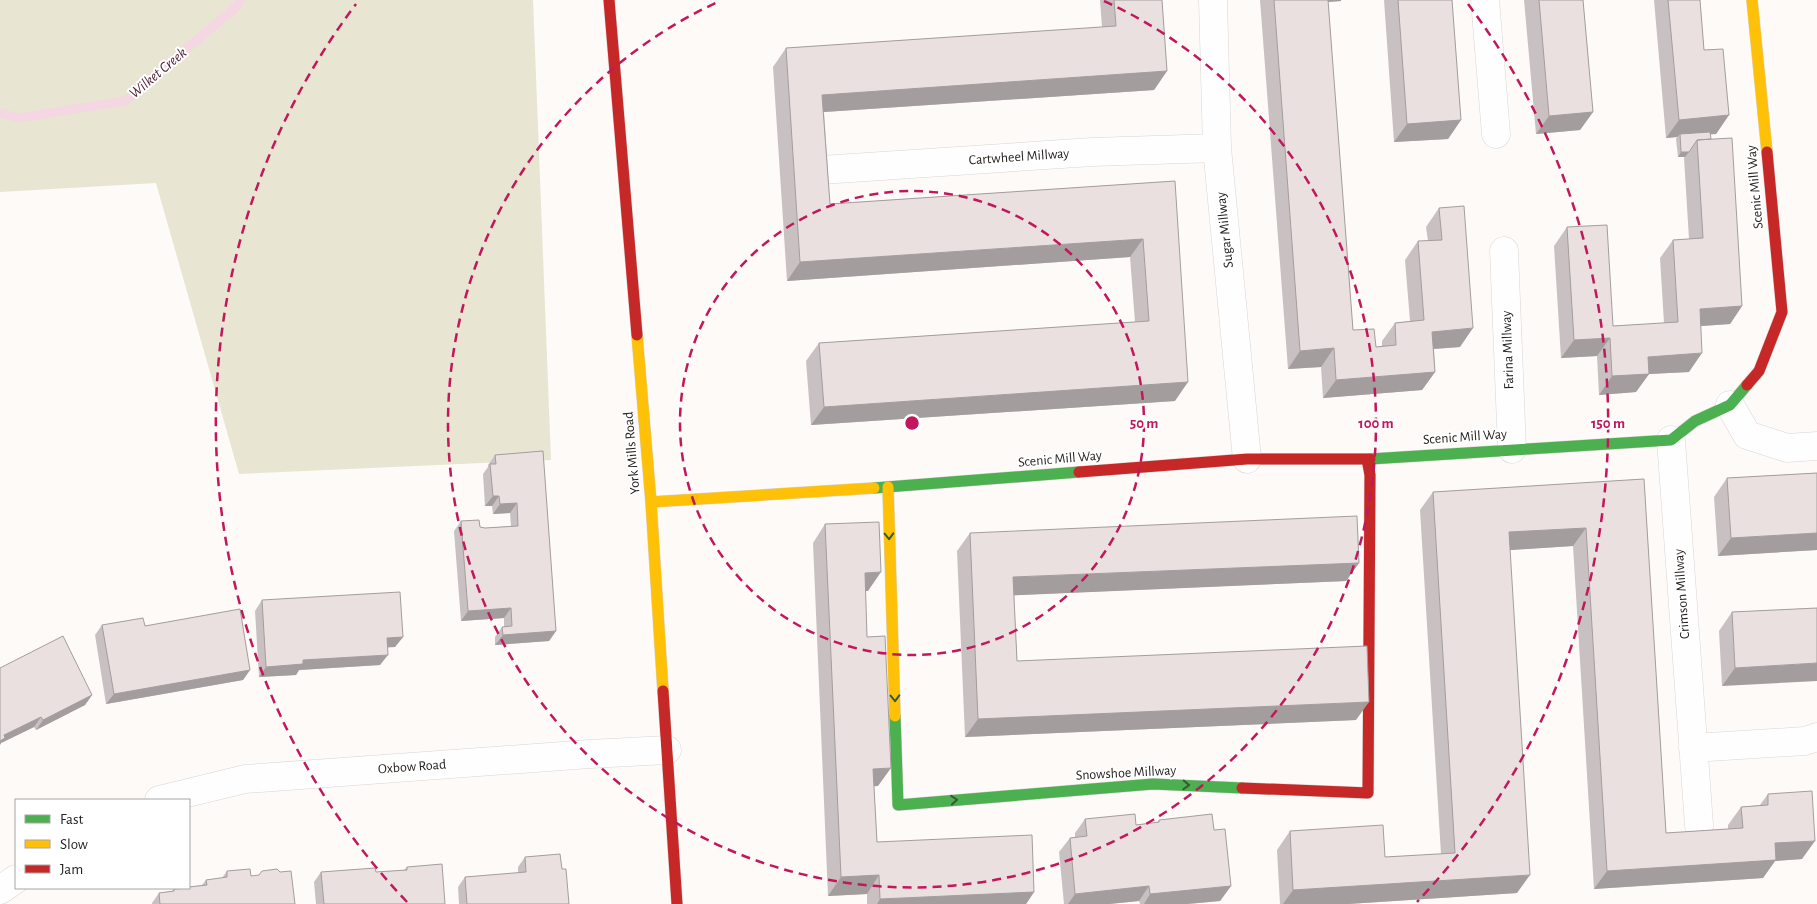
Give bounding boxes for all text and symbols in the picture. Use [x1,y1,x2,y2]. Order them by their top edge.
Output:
water label: Wilket Creek [126,45,190,101]
street label: Scenic Mill Way [1744,144,1766,230]
street label: Cartwheel Millway [968,147,1070,167]
street label: Sugar Millway [1214,191,1236,269]
street label: Farina Millway [1500,310,1516,390]
street label: York Mills Road [621,411,643,495]
centre of rings [903,414,921,432]
text: 50 m [1130,416,1158,431]
text: 100 m [1358,416,1394,431]
text: 150 m [1591,416,1625,431]
street label: Scenic Mill Way [1423,427,1507,447]
street label: Scenic Mill Way [1017,448,1103,470]
one-way arrow [884,532,894,540]
street label: Crimson Millway [1672,548,1692,640]
one-way arrow [889,695,900,703]
street label: Oxbow Road [377,758,447,776]
street label: Snowshoe Millway [1075,763,1177,783]
one-way arrow [1182,780,1190,791]
one-way arrow [951,795,959,806]
legend [15,799,190,889]
text: Fast [60,812,84,827]
text: Slow [60,837,88,852]
text: Jam [60,862,83,877]

